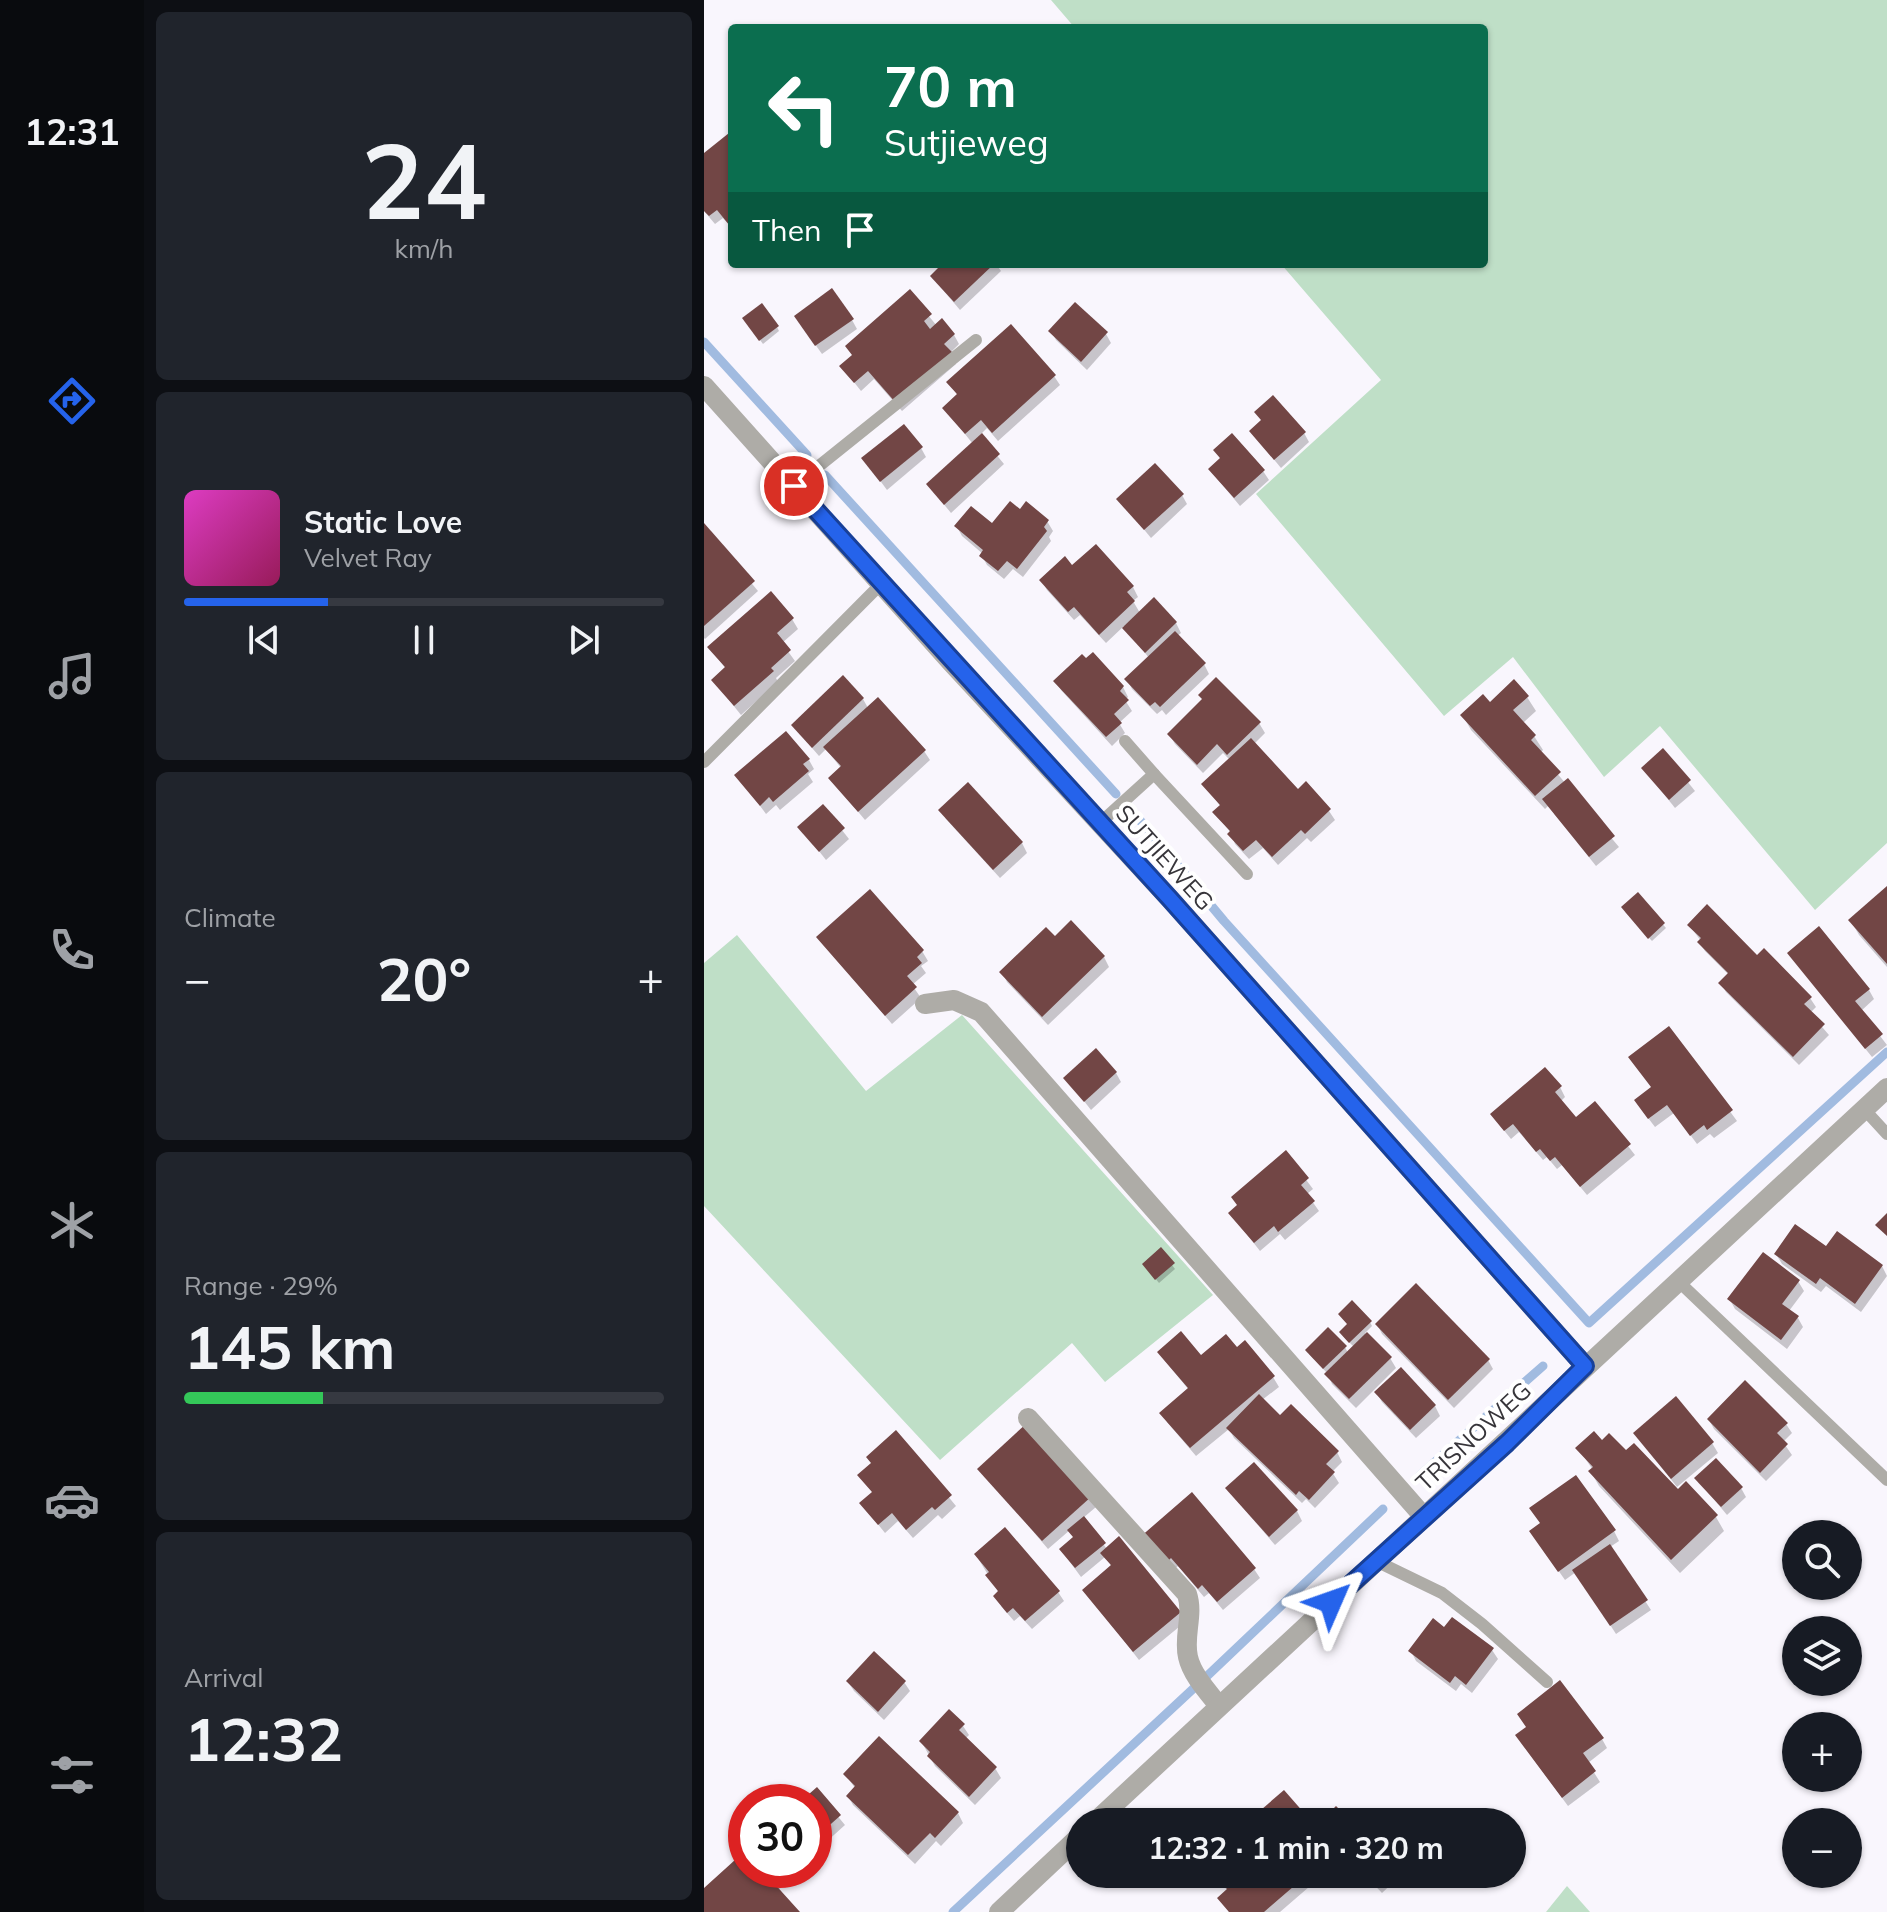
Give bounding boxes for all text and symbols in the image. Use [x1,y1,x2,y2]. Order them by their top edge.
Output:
text: 70 m [884,51,1017,121]
icon: left [752,56,856,160]
text: 12:31 [24,109,120,154]
text: 24 [362,114,486,245]
text: Sutjieweg [884,120,1049,165]
icon: arrive [838,208,882,252]
text: Then [752,211,822,249]
text: km/h [395,232,453,265]
icon: directions [44,373,100,429]
pin [760,452,828,520]
icon: arrive [772,464,816,508]
text: Static Love [304,503,462,541]
text: Velvet Ray [304,541,432,574]
icon: previous [242,618,286,662]
icon: pause [402,618,446,662]
icon: next [562,618,606,662]
icon: music [44,648,100,704]
street label: SUTJIEWEG [1110,798,1220,916]
text: Climate [184,901,276,934]
icon: phone [44,922,100,978]
text: 20° [377,941,471,1016]
text: − [184,951,210,1006]
text: + [638,951,664,1006]
icon: climate [44,1197,100,1253]
text: Range · 29% [184,1269,338,1302]
text: 145 km [184,1309,396,1384]
street label: TRISNOWEG [1409,1375,1537,1497]
icon: car [44,1472,100,1528]
map controls [1782,1520,1862,1888]
button: search [1782,1520,1862,1600]
position arrow [1289,1560,1373,1644]
button: layers [1782,1616,1862,1696]
text: Arrival [184,1661,264,1694]
text: 12:32 [184,1701,343,1776]
button: + [1782,1712,1862,1792]
icon: filters [44,1747,100,1803]
speed limit sign: 30 [728,1784,832,1888]
button: − [1782,1808,1862,1888]
text: 12:32 · 1 min · 320 m [1148,1829,1444,1867]

